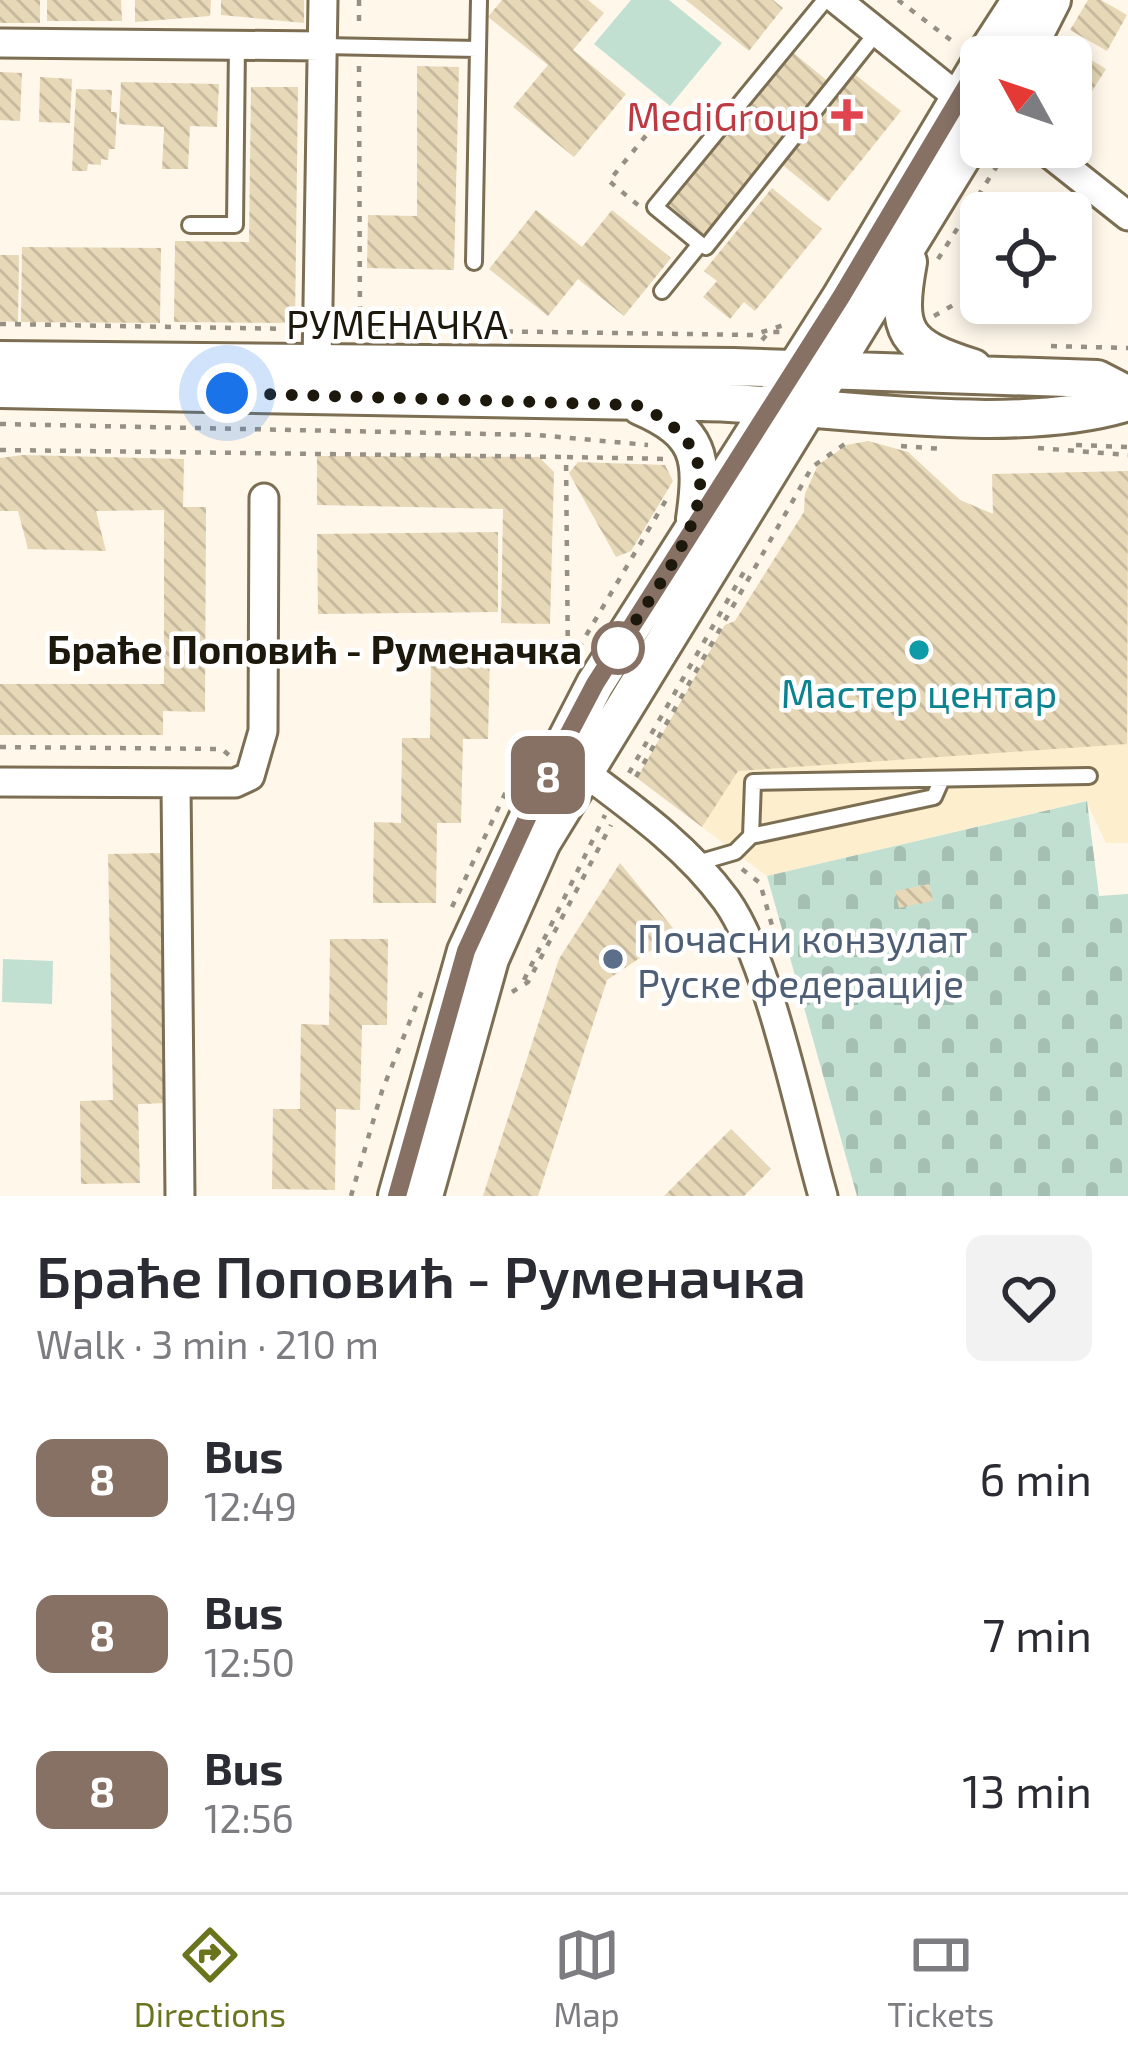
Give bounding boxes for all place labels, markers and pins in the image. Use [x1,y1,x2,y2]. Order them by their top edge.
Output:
place label: MediGroup [626,92,820,139]
marker: MediGroup [831,99,863,131]
marker: Браће Поповић - Руменачка [593,623,643,673]
place label: Браће Поповић - Руменачка [47,625,582,672]
marker: Мастер центар [906,637,932,663]
place label: Мастер центар [781,669,1057,716]
place label: Почасни конзулат Руске федерације [637,914,968,1007]
marker: Почасни конзулат Руске федерације [600,946,626,972]

